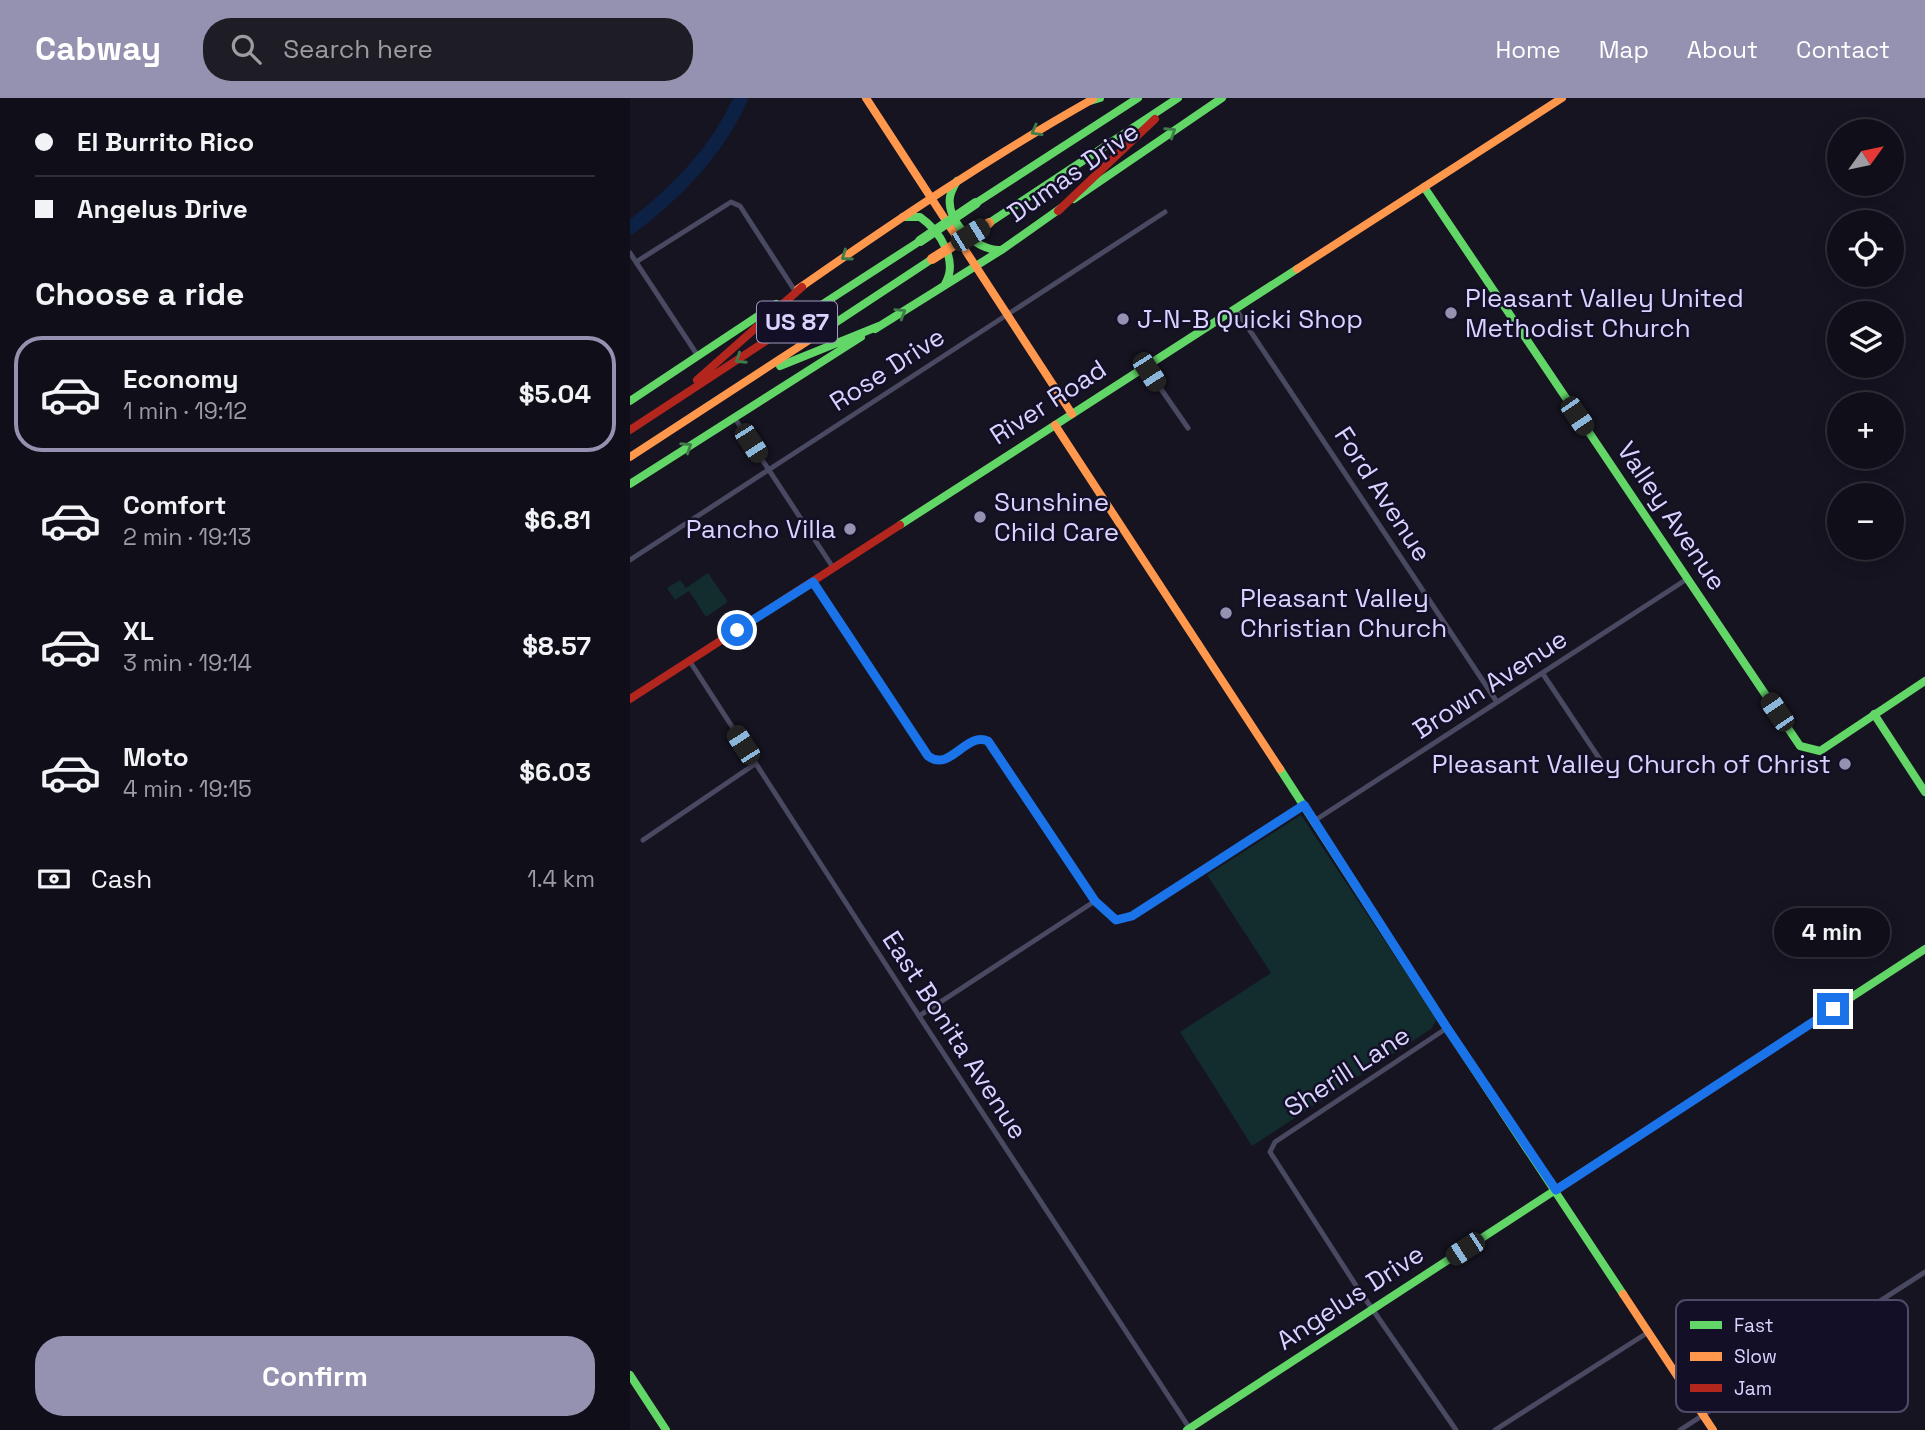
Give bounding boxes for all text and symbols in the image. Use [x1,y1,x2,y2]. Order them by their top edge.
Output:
search box [203,18,693,81]
text: Cabway [35,28,161,70]
icon: search [227,30,265,68]
text: Search here [283,32,433,66]
text: Home [1495,34,1561,65]
text: Map [1599,34,1649,65]
text: About [1687,34,1758,65]
text: Contact [1796,34,1890,65]
street label: Dumas Drive [1001,114,1145,230]
north arrow [1827,119,1904,196]
map controls [1827,119,1904,560]
one-way arrow [1031,123,1043,136]
text: El Burrito Rico [77,125,254,159]
one-way arrow [1163,128,1176,140]
text: Angelus Drive [77,192,248,226]
button: locate [1827,210,1904,287]
car [947,215,994,255]
one-way arrow [841,248,854,260]
text: Choose a ride [35,274,245,314]
place label: Pleasant Valley United Methodist Church [1465,281,1744,345]
button: layers [1827,301,1904,378]
road number: US 87 [757,302,837,342]
place label: J-N-B Quicki Shop [1137,302,1363,336]
marker: Pleasant Valley United Methodist Church [1443,305,1459,321]
one-way arrow [893,308,906,321]
marker: J-N-B Quicki Shop [1115,311,1131,327]
street label: Rose Drive [823,319,951,419]
car [1129,349,1170,395]
one-way arrow [735,350,748,363]
street label: River Road [983,352,1113,452]
text: Economy [123,362,239,396]
icon: car [39,363,102,426]
text: $5.04 [519,377,591,411]
button: + [1827,392,1904,469]
car [1557,393,1598,439]
text: 1 min · 19:12 [123,396,247,426]
car [731,420,772,466]
street label: Ford Avenue [1327,420,1439,568]
street label: Valley Avenue [1610,435,1734,597]
one-way arrow [680,442,693,455]
button: − [1827,483,1904,560]
place label: Sunshine Child Care [994,485,1119,549]
text: Comfort [123,488,226,522]
icon: car [39,489,102,552]
text: $6.81 [524,503,591,537]
marker: Sunshine Child Care [972,509,988,525]
place label: Pancho Villa [686,512,836,546]
marker: Pancho Villa [842,521,858,537]
text: 2 min · 19:13 [123,522,251,552]
place label: Pleasant Valley Christian Church [1240,581,1447,645]
marker: Pleasant Valley Christian Church [1218,605,1234,621]
text: XL [123,614,154,648]
route start [721,614,753,646]
icon: car [39,615,102,678]
street label: Brown Avenue [1406,621,1574,747]
text: $8.57 [522,629,591,663]
text: 3 min · 19:14 [123,648,252,678]
car [1757,689,1798,735]
car [723,722,764,768]
text: Moto [123,740,189,774]
icon: car [39,741,102,804]
place label: Pleasant Valley Church of Christ [1432,747,1831,781]
text: $6.03 [519,755,591,789]
marker: Pleasant Valley Church of Christ [1837,756,1853,772]
text: 4 min · 19:15 [123,774,252,804]
icon: cash [35,860,73,898]
text: Cash [91,862,152,896]
text: 1.4 km [527,864,595,894]
callout: 4 min [1775,908,1891,956]
text: 4 min [1802,917,1862,947]
street label: East Bonita Avenue [875,924,1035,1146]
route end [1817,993,1849,1025]
street label: Sherill Lane [1278,1018,1416,1124]
car [1442,1229,1489,1269]
street label: Angelus Drive [1270,1237,1430,1357]
legend [1676,1300,1908,1412]
text: Fast [1734,1313,1774,1338]
button: Confirm [35,1336,595,1416]
text: Slow [1734,1344,1777,1369]
text: Jam [1734,1376,1772,1401]

